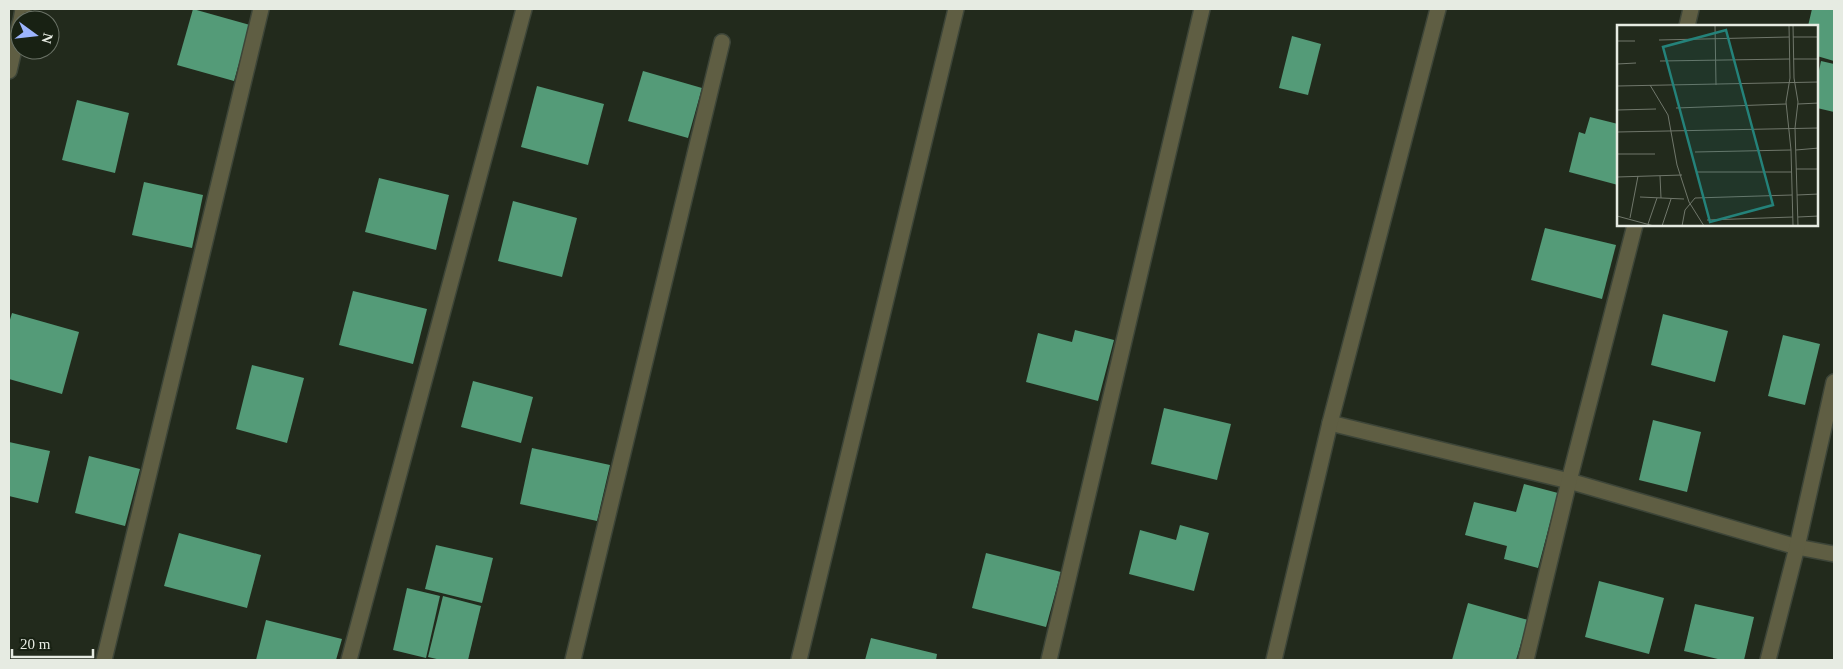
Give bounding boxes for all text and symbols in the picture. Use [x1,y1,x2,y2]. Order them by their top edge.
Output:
north arrow [10,10,60,60]
inset map [1617,25,1818,226]
text: N [39,31,56,45]
scale bar [12,626,94,658]
text: 20 m [20,636,51,652]

